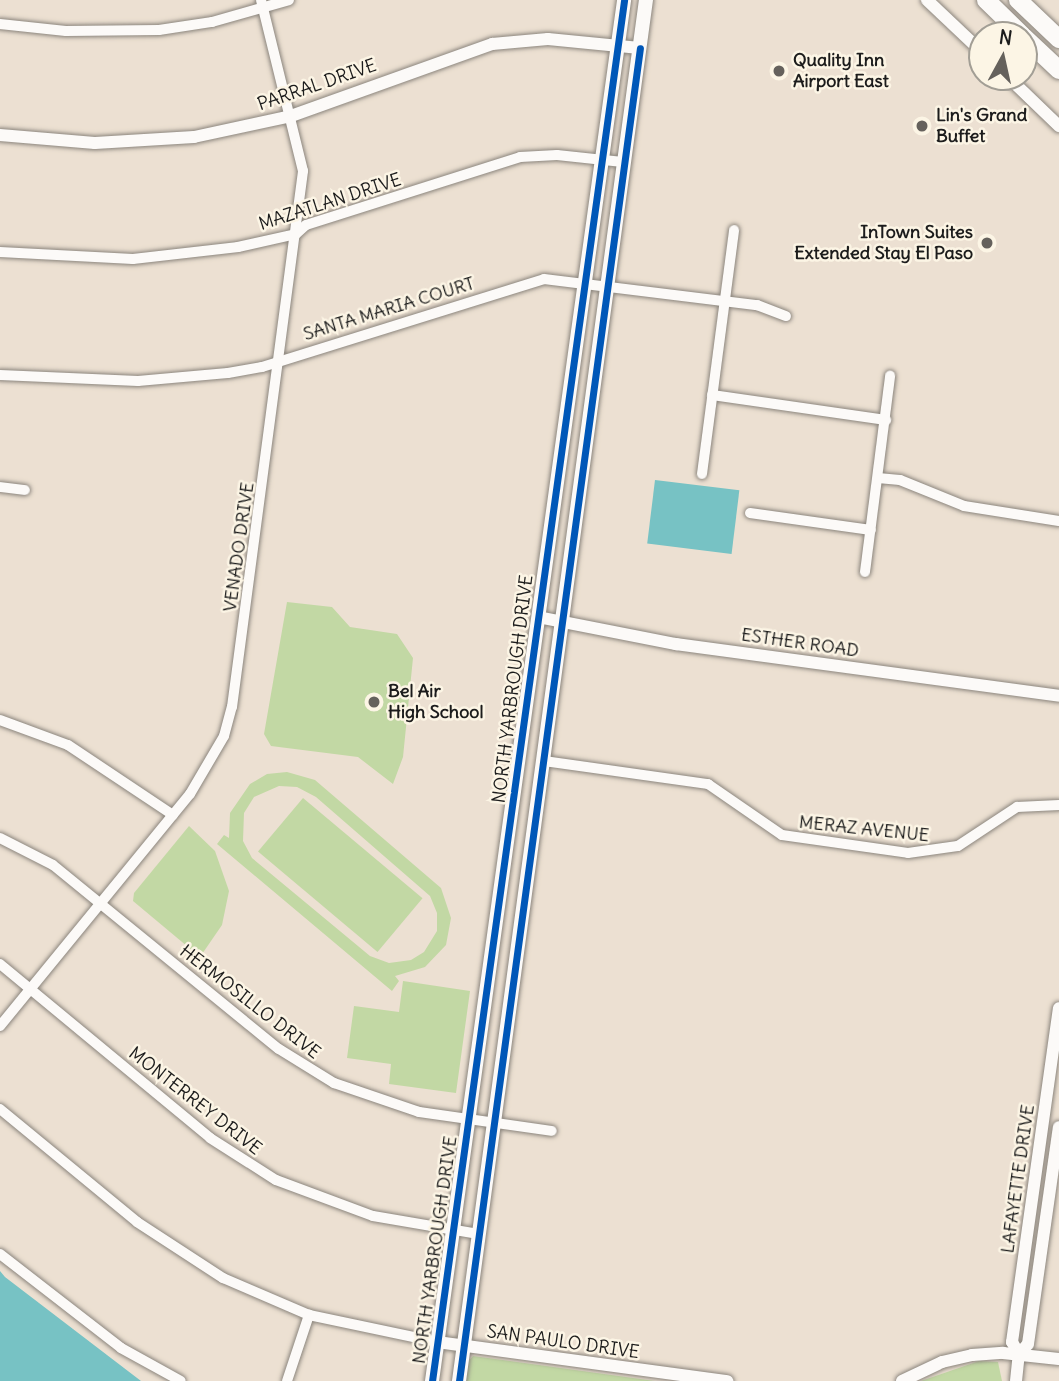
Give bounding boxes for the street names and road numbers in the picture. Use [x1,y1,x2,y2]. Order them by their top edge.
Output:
street label: PARRAL DRIVE [255,55,379,115]
street label: MAZATLAN DRIVE [256,169,404,235]
street label: SANTA MARIA COURT [301,273,477,345]
street label: VENADO DRIVE [219,481,259,613]
street label: NORTH YARBROUGH DRIVE [488,574,538,804]
street label: ESTHER ROAD [740,624,860,662]
street label: MERAZ AVENUE [798,811,930,847]
street label: HERMOSILLO DRIVE [175,940,325,1064]
street label: MONTERREY DRIVE [124,1042,266,1160]
street label: LAFAYETTE DRIVE [997,1103,1039,1255]
street label: NORTH YARBROUGH DRIVE [408,1135,462,1365]
street label: SAN PAULO DRIVE [485,1321,641,1363]

